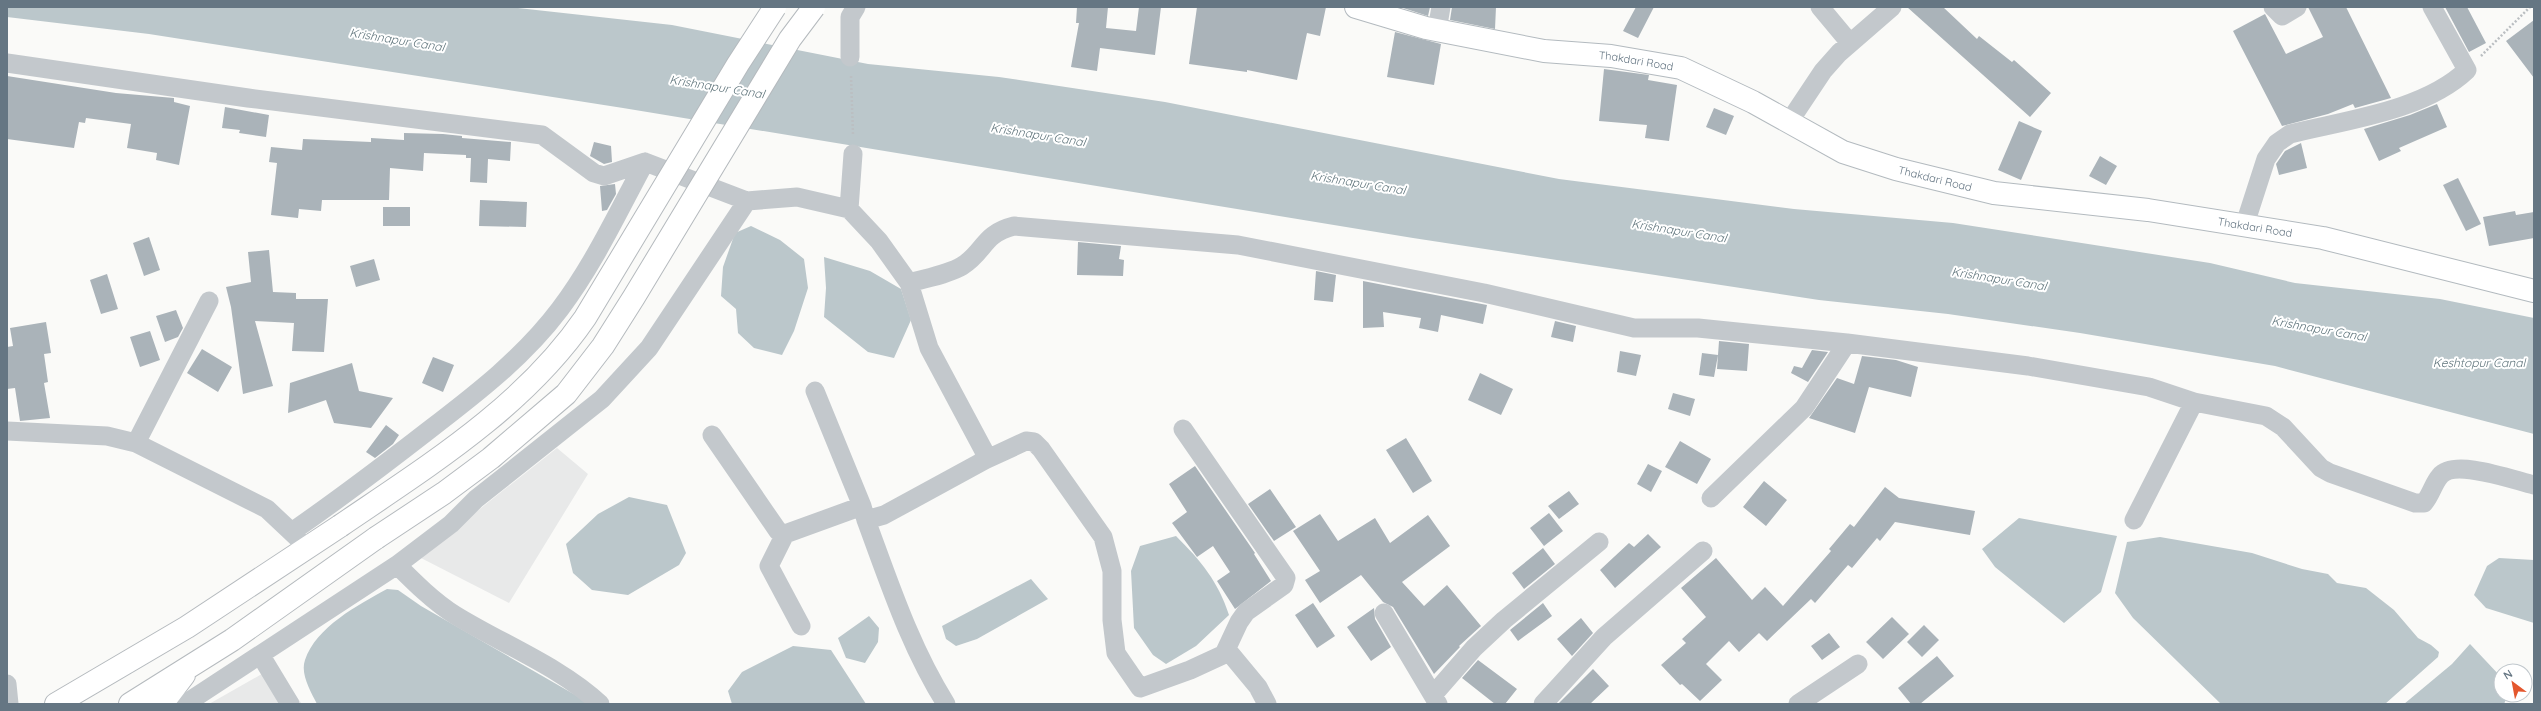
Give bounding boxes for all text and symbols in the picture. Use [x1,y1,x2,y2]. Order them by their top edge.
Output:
water label: Krishnapur Canal [349,25,447,55]
street label: Thakdari Road [1598,48,1675,74]
water label: Krishnapur Canal [669,72,767,102]
water label: Krishnapur Canal [990,120,1088,150]
street label: Thakdari Road [1897,163,1973,194]
water label: Krishnapur Canal [1310,168,1408,198]
street label: Thakdari Road [2217,214,2293,240]
water label: Krishnapur Canal [1631,216,1729,246]
water label: Krishnapur Canal [1951,264,2049,294]
water label: Krishnapur Canal [2271,313,2369,344]
water label: Keshtopur Canal [2433,355,2526,370]
north arrow [2493,663,2533,703]
text: N [2501,666,2515,683]

